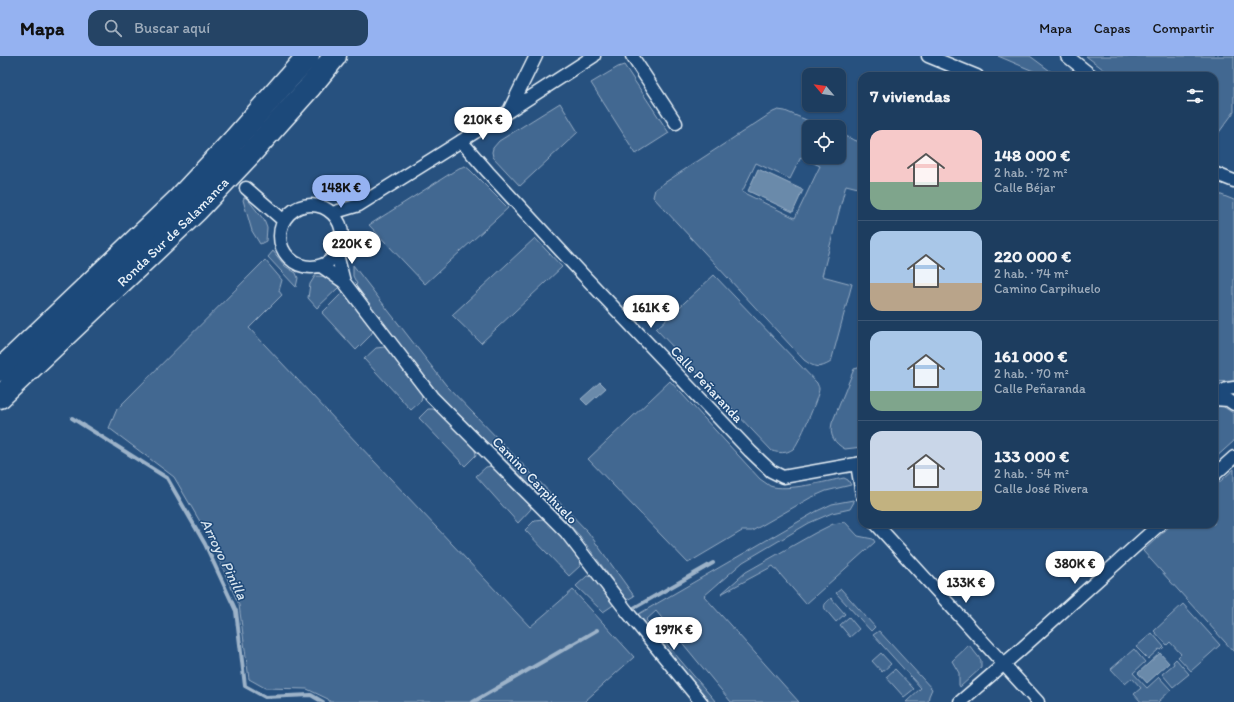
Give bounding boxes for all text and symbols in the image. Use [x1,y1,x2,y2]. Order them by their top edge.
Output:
search box [88,10,368,46]
text: Mapa [20,17,64,40]
icon: search [102,17,124,39]
text: Buscar aquí [134,19,210,37]
text: Mapa [1039,20,1072,37]
text: Capas [1094,20,1131,37]
text: Compartir [1153,20,1214,37]
north arrow [802,68,846,112]
map controls [802,68,846,164]
icon: filters [1184,85,1206,107]
text: 7 viviendas [870,86,950,106]
pin: 210K € [450,107,516,141]
text: 210K € [463,112,503,127]
button: locate [802,120,846,164]
text: 148 000 € [994,145,1070,165]
icon: home [902,146,950,194]
text: 2 hab. · 72 m² [994,165,1068,180]
street label: Ronda Sur de Salamanca [114,174,232,290]
pin: 148K € [308,175,374,209]
text: 148K € [321,180,361,195]
text: Calle Béjar [994,180,1055,195]
pin: 220K € [319,231,385,265]
text: 220K € [332,236,372,251]
text: 220 000 € [994,246,1071,266]
icon: home [902,247,950,295]
text: 2 hab. · 74 m² [994,266,1069,281]
text: Camino Carpihuelo [994,281,1101,296]
pin: 161K € [618,295,684,329]
text: 161K € [632,300,670,315]
street label: Calle Peñaranda [667,342,747,427]
text: 161 000 € [994,346,1068,366]
icon: home [902,347,950,395]
text: 2 hab. · 70 m² [994,366,1069,381]
text: Calle Peñaranda [994,381,1086,396]
street label: Camino Carpihuelo [489,433,581,528]
text: 133 000 € [994,446,1069,466]
icon: home [902,447,950,495]
text: 2 hab. · 54 m² [994,466,1069,481]
text: Calle José Rivera [994,481,1088,496]
water label: Arroyo Pinilla [197,516,252,603]
pin: 380K € [1042,551,1108,585]
text: 380K € [1055,556,1095,571]
pin: 133K € [933,570,999,604]
text: 133K € [947,575,985,590]
pin: 197K € [641,617,707,651]
text: 197K € [655,622,693,637]

